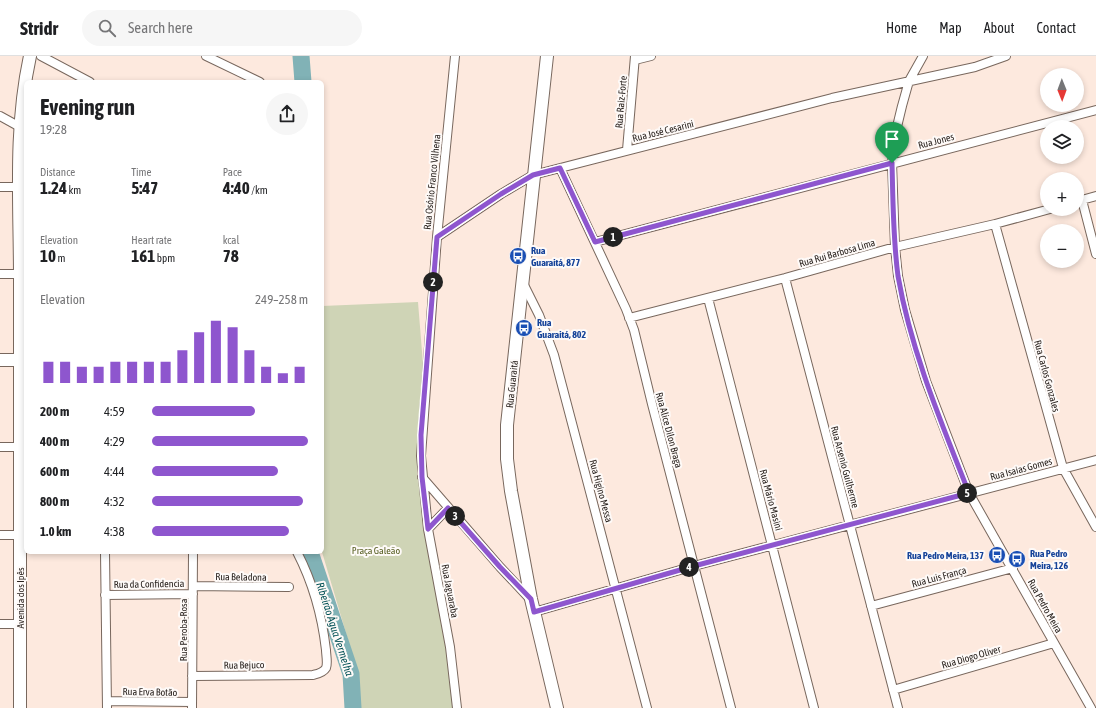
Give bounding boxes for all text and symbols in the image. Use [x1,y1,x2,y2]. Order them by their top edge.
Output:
search box [82,10,362,46]
text: Stridr [20,17,58,39]
icon: search [96,17,118,39]
text: Search here [128,19,193,36]
text: Home [886,20,917,36]
text: Map [939,20,962,36]
text: About [984,20,1015,36]
text: Contact [1037,20,1076,36]
north arrow [1040,68,1084,112]
map controls [1040,68,1084,268]
street label: Rua Raiz-Forte [613,75,629,129]
button: share [266,93,308,135]
text: Evening run [40,94,135,120]
street label: Rua José Cesarini [631,118,695,144]
button: layers [1040,120,1084,164]
text: 19:28 [40,122,67,137]
pin [875,122,909,163]
icon: arrive [881,128,903,150]
street label: Rua Jones [917,131,956,151]
street label: Rua Osório Franco Vilhena [422,133,443,230]
text: Distance [40,166,75,178]
text: Time [131,166,151,178]
text: Pace [223,166,242,178]
button: + [1040,172,1084,216]
text: 1.24 [40,178,67,198]
text: 5:47 [131,178,158,198]
text: 4:40 [223,178,250,198]
text: km [67,184,81,196]
text: /km [250,184,268,196]
button: − [1040,224,1084,268]
pin: 1 [603,227,623,247]
text: 1 [610,231,616,243]
text: Elevation [40,234,78,246]
text: Heart rate [131,234,172,246]
text: kcal [223,234,239,246]
street label: Rua Rui Barbosa Lima [798,237,877,269]
place label: Rua Guaraitá, 877 [531,245,581,268]
text: 10 [40,246,56,266]
text: 161 [131,246,155,266]
text: 78 [223,246,239,266]
bus stop icon: Rua Guaraitá, 877 [508,246,528,266]
text: m [56,252,65,264]
text: bpm [155,252,175,264]
pin: 2 [423,272,443,292]
text: 2 [430,276,436,288]
text: Elevation [40,292,85,307]
text: 249–258 m [255,292,308,307]
place label: Rua Guaraitá, 802 [537,317,587,340]
bus stop icon: Rua Guaraitá, 802 [514,318,534,338]
street label: Rua Carlos Gonzales [1032,339,1062,414]
street label: Rua Guaraitá [504,359,520,408]
street label: Rua Alice Dilon Braga [654,391,684,469]
text: 200 m [40,404,69,419]
text: 4:59 [104,404,125,419]
street label: Rua Arsenio Guilherme [829,425,861,510]
text: 400 m [40,434,69,449]
text: 4:29 [104,434,125,449]
street label: Rua Isaias Gomes [989,455,1054,483]
street label: Rua Higino Messa [587,458,615,524]
text: 600 m [40,464,69,479]
text: 4:44 [104,464,125,479]
street label: Rua Mário Masini [758,468,784,532]
pin: 5 [957,483,977,503]
text: 5 [964,487,970,499]
text: 800 m [40,494,69,509]
text: 4:32 [104,494,125,509]
pin: 3 [445,506,465,526]
text: 3 [452,510,458,522]
text: 1.0 km [40,524,71,539]
text: 4:38 [104,524,125,539]
park label: Praça Galeão [352,545,400,556]
bus stop icon: Rua Pedro Meira, 137 [987,545,1007,565]
place label: Rua Pedro Meira, 126 [1030,548,1068,571]
bus stop icon: Rua Pedro Meira, 126 [1007,549,1027,569]
place label: Rua Pedro Meira, 137 [907,550,984,561]
pin: 4 [679,557,699,577]
text: 4 [686,561,692,573]
street label: Rua Jaguaraba [439,563,461,619]
street label: Rua Luis França [910,564,968,590]
street label: Avenida dos Ipês [15,567,26,629]
street label: Rua Beladona [215,571,267,583]
street label: Rua Pedro Meira [1026,577,1064,635]
street label: Rua da Confidencia [114,578,185,590]
water label: Ribeirão Água Vermelha [314,581,356,677]
street label: Rua Peroba-Rosa [178,598,189,661]
street label: Rua Diogo Oliver [940,643,1003,671]
street label: Rua Bejuco [224,659,265,671]
street label: Rua Erva Botão [123,686,178,698]

